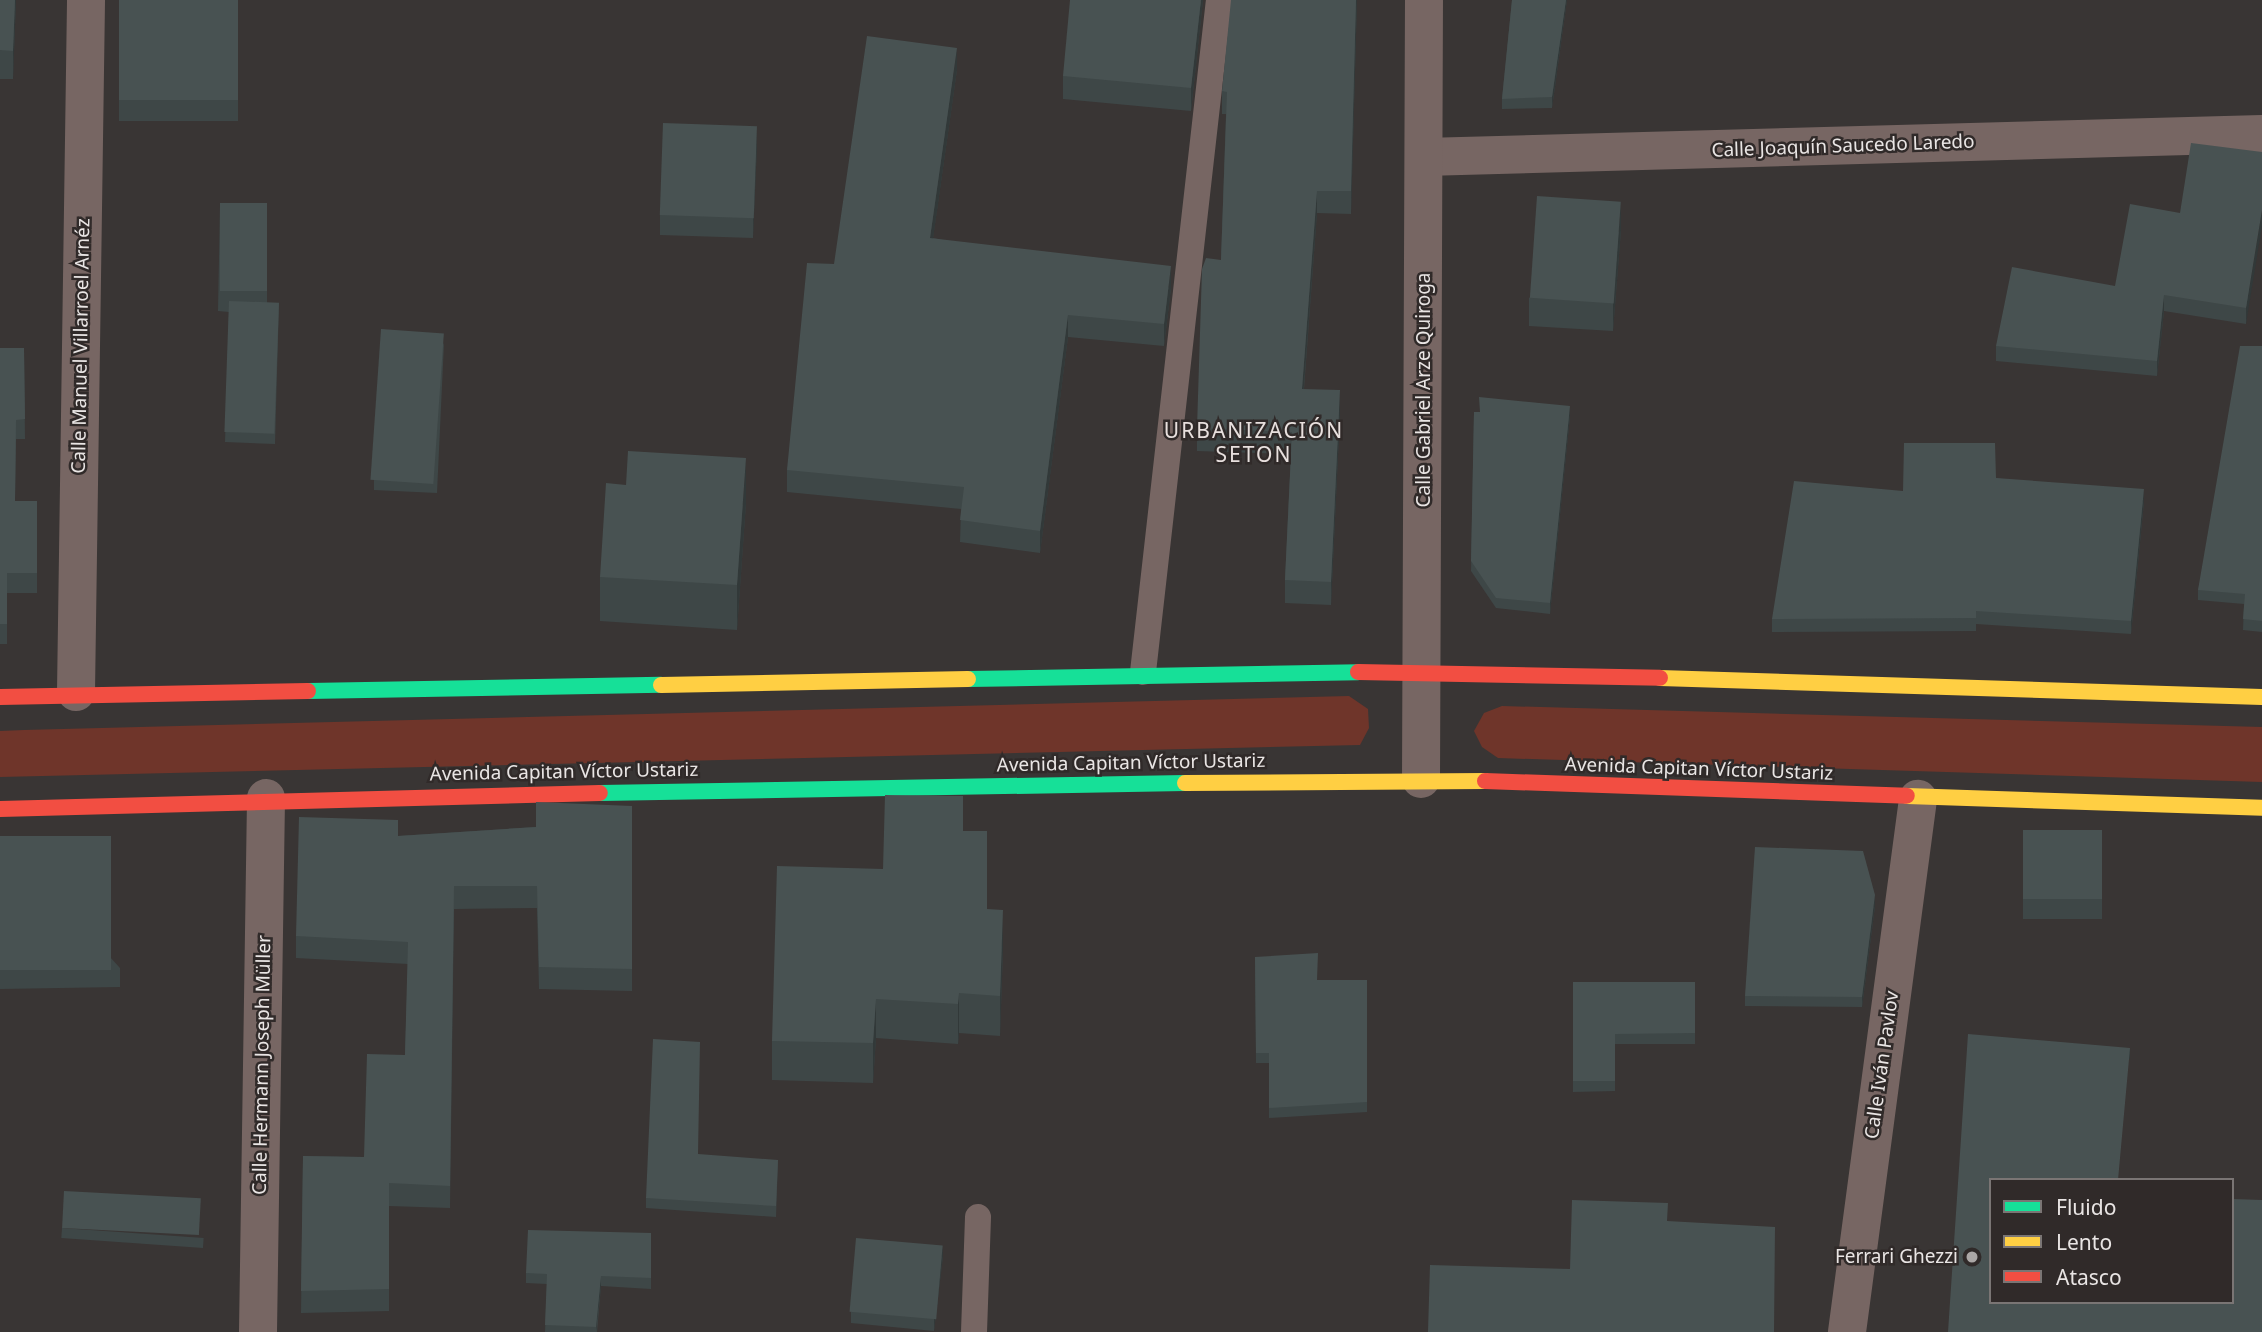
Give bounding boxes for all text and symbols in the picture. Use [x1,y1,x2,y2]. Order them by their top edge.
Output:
street label: Calle Joaquín Saucedo Laredo [1711,130,1975,162]
street label: Calle Manuel Villarroel Arnéz [67,218,95,474]
street label: Calle Gabriel Arze Quiroga [1413,273,1435,507]
district label: URBANIZACIÓN SETON [1165,417,1343,467]
street label: Avenida Capitan Víctor Ustariz [997,749,1265,777]
street label: Avenida Capitan Víctor Ustariz [1564,753,1834,785]
street label: Avenida Capitan Víctor Ustariz [430,758,698,786]
street label: Calle Hermann Joseph Müller [248,935,276,1195]
street label: Calle Iván Pavlov [1860,990,1904,1140]
legend [1989,1178,2234,1304]
text: Fluido [2056,1193,2116,1221]
text: Lento [2056,1228,2112,1256]
place label: Ferrari Ghezzi [1835,1246,1958,1268]
marker: Ferrari Ghezzi [1964,1249,1980,1265]
text: Atasco [2056,1263,2122,1291]

